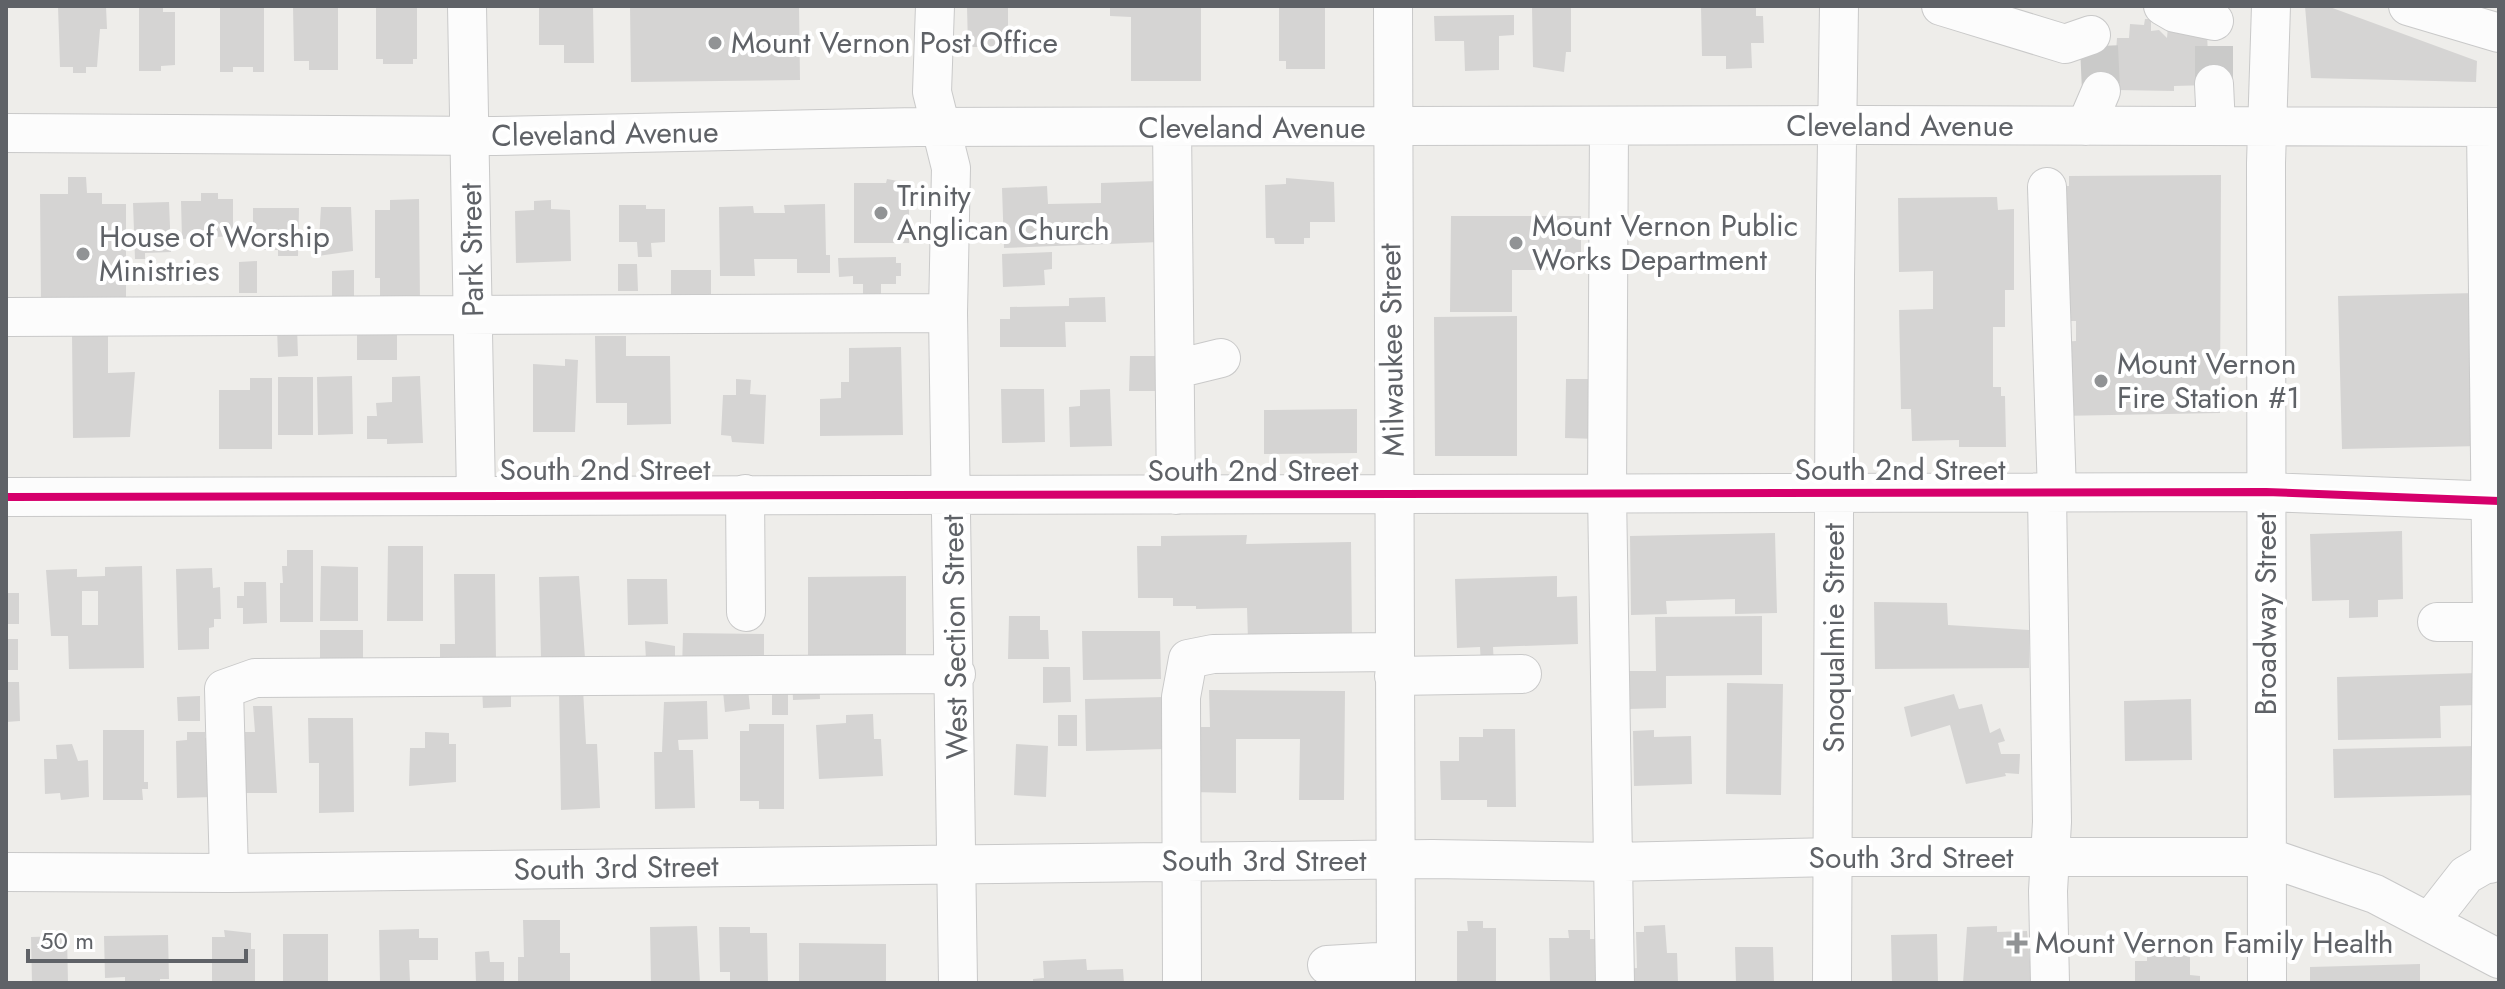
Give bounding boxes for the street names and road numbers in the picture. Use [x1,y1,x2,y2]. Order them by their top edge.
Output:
street label: Cleveland Avenue [1786,104,2014,147]
street label: Cleveland Avenue [1138,106,1366,149]
street label: Cleveland Avenue [491,110,719,157]
street label: Park Street [449,182,494,317]
street label: Milwaukee Street [1368,242,1415,457]
street label: South 2nd Street [499,448,711,491]
street label: South 2nd Street [1794,448,2006,491]
street label: South 2nd Street [1147,449,1359,492]
street label: Broadway Street [2244,512,2287,715]
street label: West Section Street [931,513,978,760]
street label: Snoqualmie Street [1812,522,1855,753]
street label: South 3rd Street [1809,836,2014,879]
street label: South 3rd Street [1162,839,1367,882]
street label: South 3rd Street [513,844,720,891]

